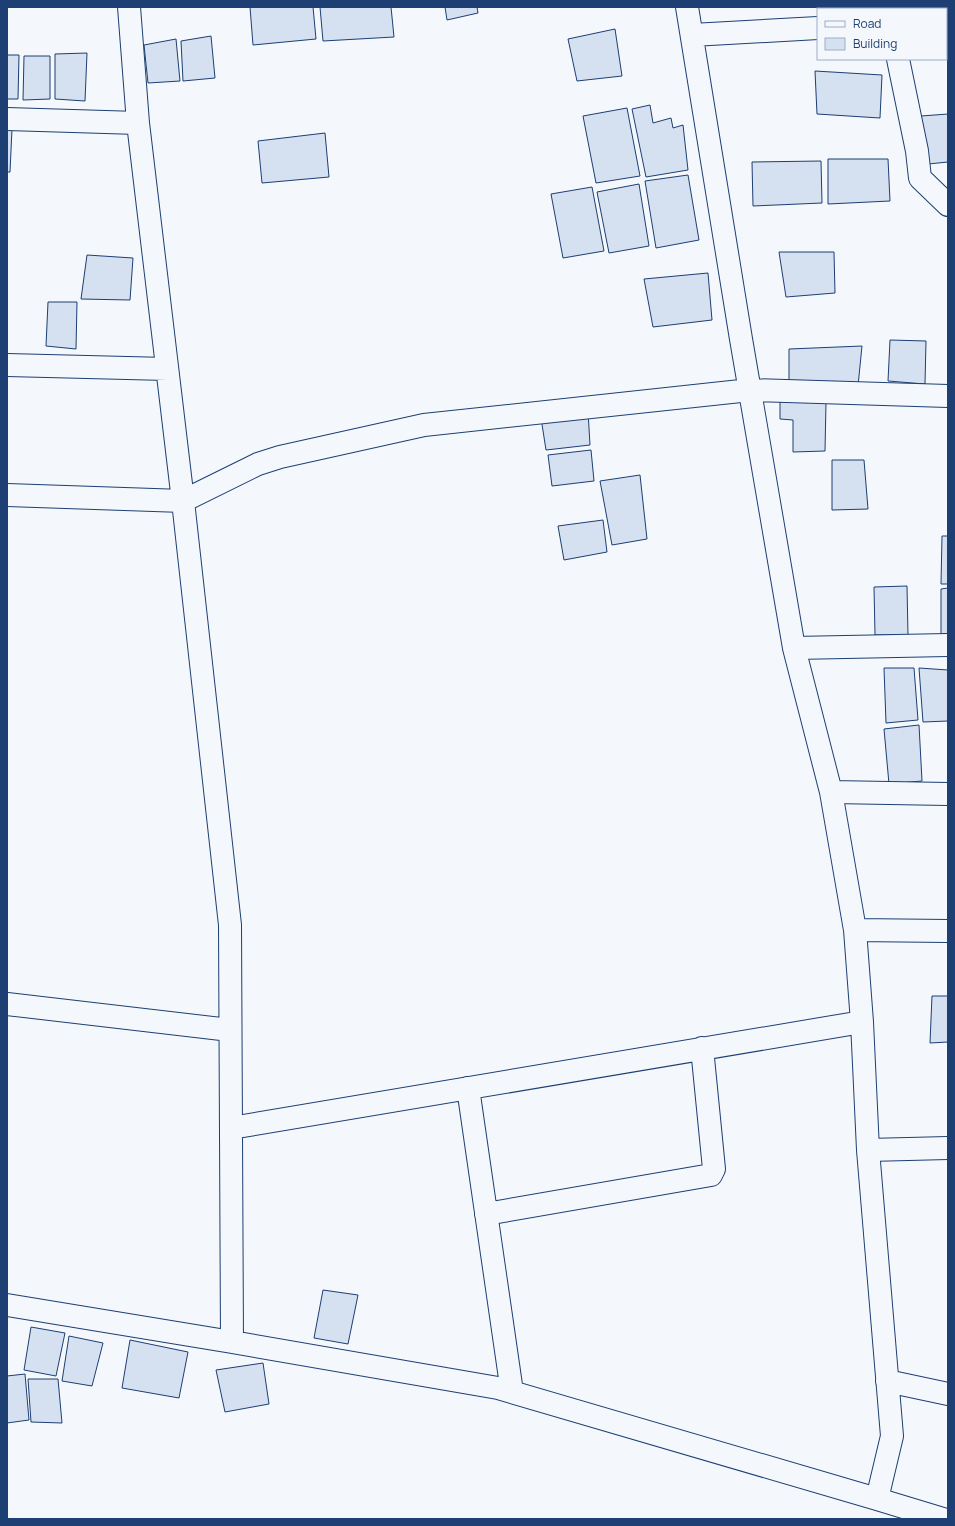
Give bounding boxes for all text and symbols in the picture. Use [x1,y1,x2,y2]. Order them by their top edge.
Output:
legend [817,8,947,60]
text: Road [853,15,881,32]
text: Building [853,35,897,52]

